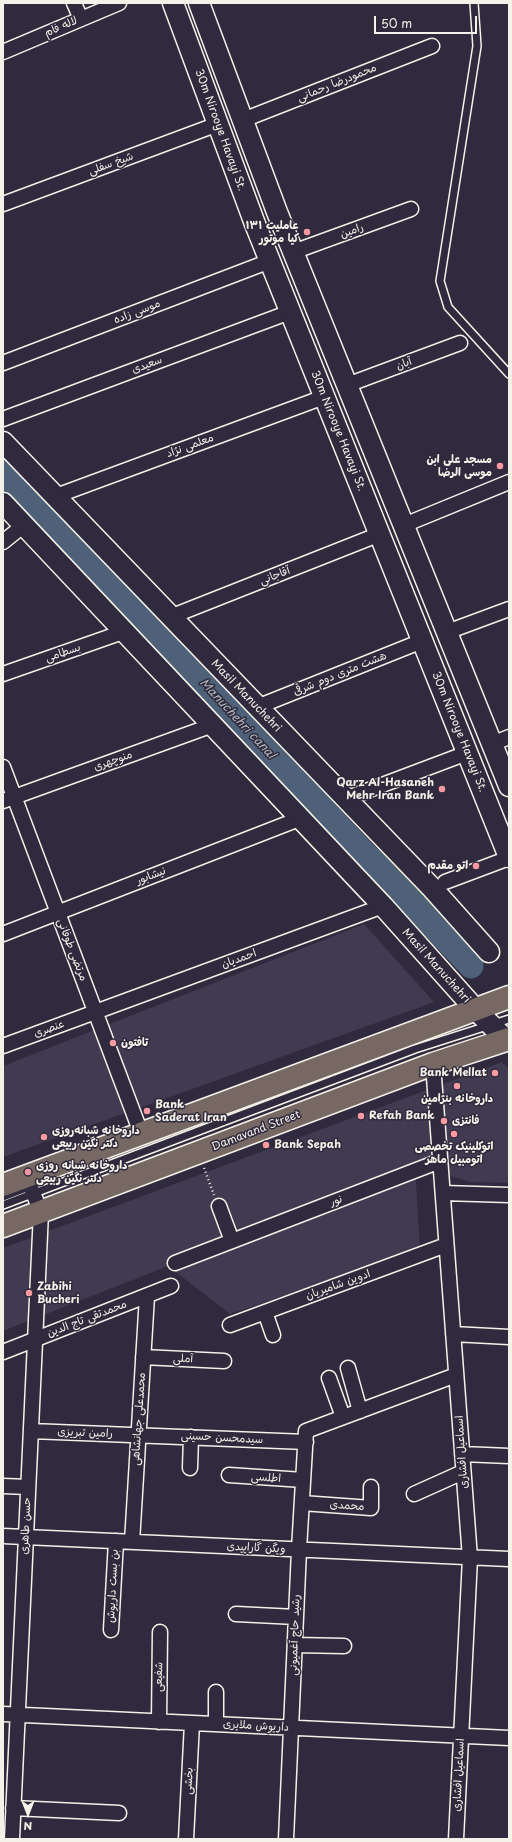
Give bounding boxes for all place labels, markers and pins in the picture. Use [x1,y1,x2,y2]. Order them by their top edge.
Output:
place label: عاملیت ۱۳۱ کیا موتور [246,219,299,245]
marker: عاملیت ۱۳۱ کیا موتور [302,227,312,237]
place label: مسجد علی ابن موسی الرضا [426,453,492,479]
marker: مسجد علی ابن موسی الرضا [495,461,505,471]
place label: Qarz Al-Hasaneh Mehr Iran Bank [336,776,434,802]
marker: Qarz Al-Hasaneh Mehr Iran Bank [437,784,447,794]
place label: اتو مقدم [427,859,468,873]
marker: اتو مقدم [471,861,481,871]
place label: تافتون [121,1036,148,1050]
marker: تافتون [108,1038,118,1048]
place label: Bank Mellat [419,1066,487,1080]
marker: Bank Mellat [490,1068,500,1078]
marker: داروخانه بنژامین [452,1081,462,1091]
place label: داروخانه بنژامین [421,1092,493,1106]
place label: Bank Saderat Iran [155,1098,227,1124]
marker: Bank Saderat Iran [142,1106,152,1116]
place label: Refah Bank [369,1109,435,1123]
marker: Refah Bank [356,1111,366,1121]
place label: فانتزی [452,1114,479,1128]
marker: فانتزی [439,1116,449,1126]
place label: داروخانه شبانه‌روزی دکتر نگین ربیعی [52,1124,140,1150]
marker: اتوکلینیک تخصصی اتومبیل ماهر [449,1129,459,1139]
marker: داروخانه شبانه‌روزی دکتر نگین ربیعی [39,1132,49,1142]
place label: Bank Sepah [274,1138,341,1152]
marker: Bank Sepah [261,1140,271,1150]
place label: اتوکلینیک تخصصی اتومبیل ماهر [415,1140,493,1166]
place label: داروخانه شبانه روزی دکتر نگین ربیعی [36,1159,127,1185]
marker: داروخانه شبانه روزی دکتر نگین ربیعی [23,1167,33,1177]
place label: Zabihi Bucheri [37,1280,80,1306]
marker: Zabihi Bucheri [24,1288,34,1298]

